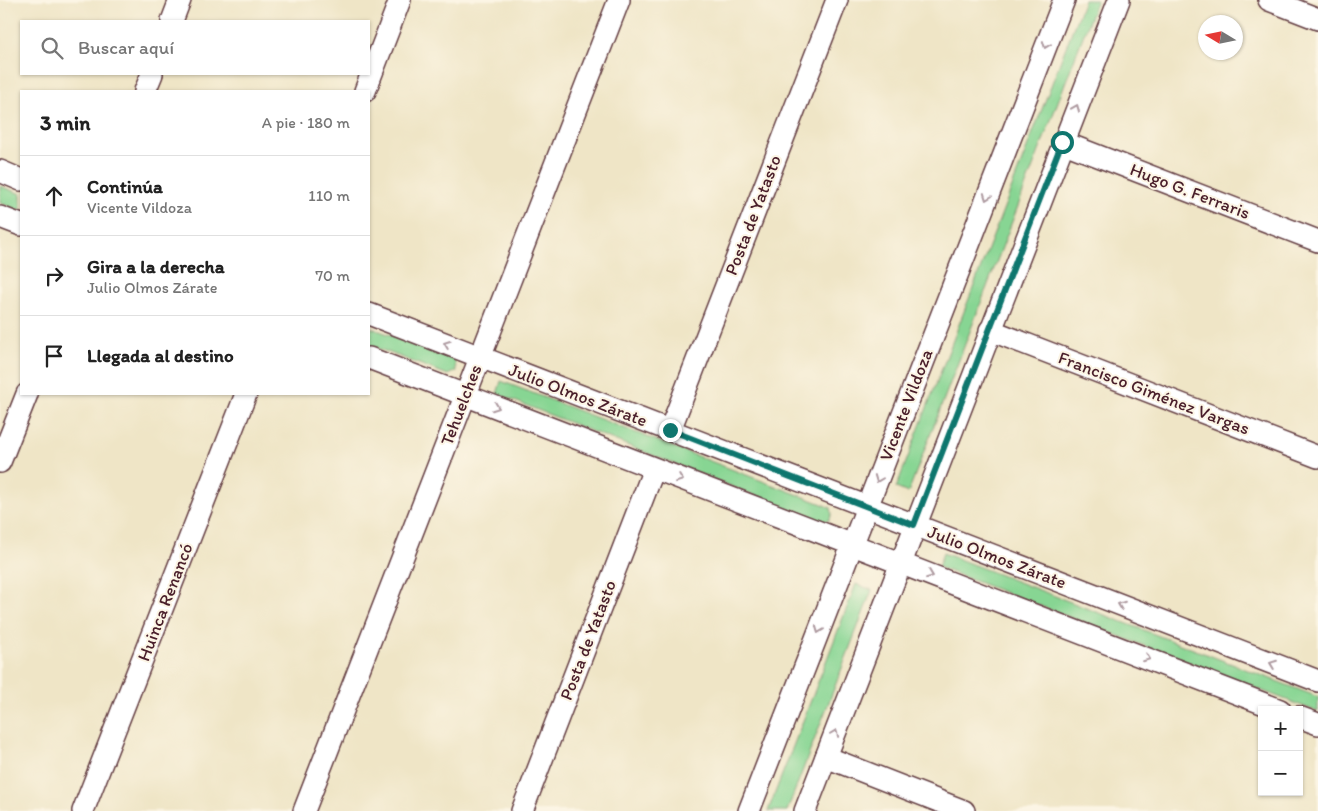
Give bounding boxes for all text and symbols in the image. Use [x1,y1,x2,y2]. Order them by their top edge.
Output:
north arrow [1198,15,1243,60]
search box [20,20,370,75]
icon: search [38,34,66,62]
text: Buscar aquí [78,36,174,59]
one-way arrow [1042,41,1052,49]
one-way arrow [1070,104,1080,113]
text: 3 min [40,110,90,135]
text: A pie · 180 m [262,113,350,132]
route start [1051,131,1074,154]
street label: Posta de Yatasto [720,152,786,278]
street label: Hugo G. Ferraris [1127,158,1253,224]
text: Continúa [87,175,163,198]
icon: ahead [40,182,68,210]
text: 110 m [308,186,350,205]
one-way arrow [983,192,993,201]
text: Vicente Vildoza [87,198,192,217]
text: Gira a la derecha [87,255,225,278]
icon: right [40,262,68,290]
text: 70 m [315,266,350,285]
text: Julio Olmos Zárate [87,278,217,297]
one-way arrow [443,340,452,350]
icon: arrive [40,342,68,370]
text: Llegada al destino [87,344,234,367]
street label: Vicente Vildoza [875,345,938,464]
street label: Francisco Giménez Vargas [1055,346,1253,440]
street label: Julio Olmos Zárate [506,358,650,432]
street label: Tehuelches [436,361,486,449]
one-way arrow [491,401,500,412]
route end [659,419,682,442]
one-way arrow [675,472,684,483]
one-way arrow [873,474,884,483]
street label: Julio Olmos Zárate [925,520,1069,594]
street label: Huinca Renancó [132,540,198,664]
one-way arrow [925,569,934,579]
street label: Posta de Yatasto [555,577,621,703]
one-way arrow [1117,601,1126,611]
one-way arrow [815,626,825,634]
one-way arrow [1142,653,1150,663]
one-way arrow [1269,660,1277,670]
map controls [1258,706,1303,796]
button: + [1258,706,1303,751]
one-way arrow [829,729,839,738]
button: − [1258,751,1303,796]

